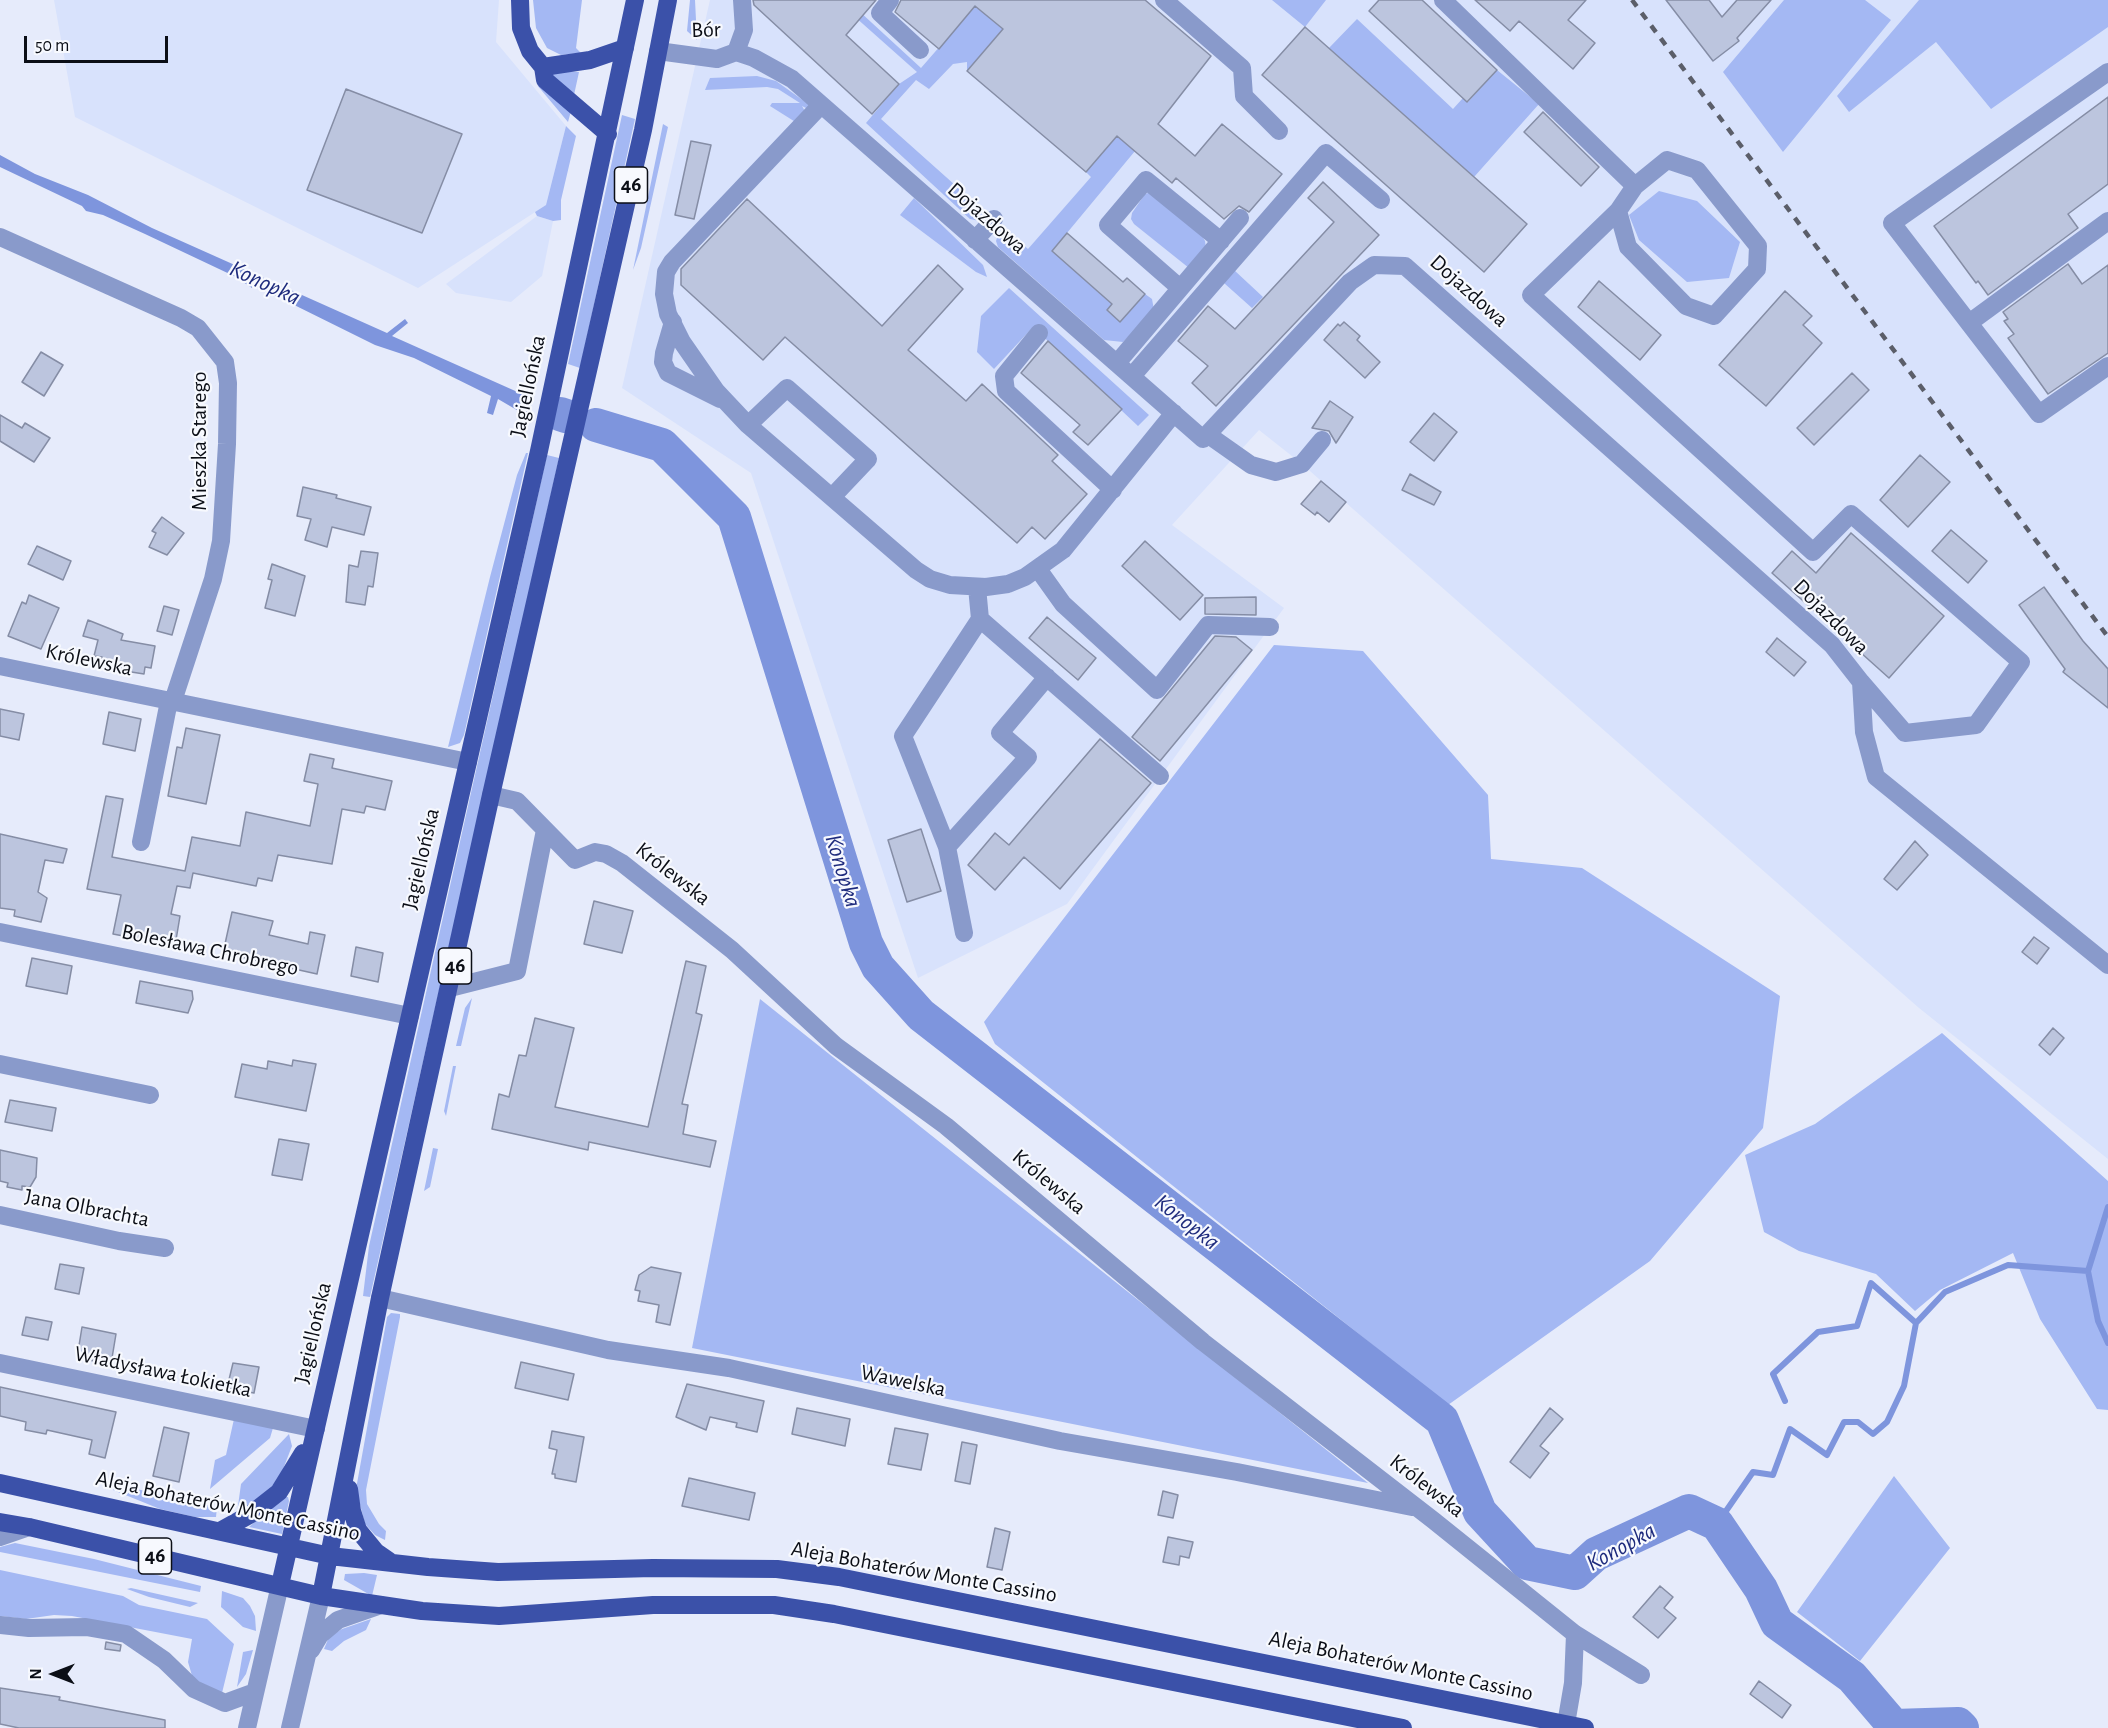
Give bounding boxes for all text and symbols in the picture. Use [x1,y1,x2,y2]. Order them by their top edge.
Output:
street label: Bór [691,16,721,44]
scale bar [27,24,171,62]
text: 50 m [35,37,69,55]
road number: 46 [614,167,648,203]
street label: Dojazdowa [942,176,1032,260]
street label: Dojazdowa [1424,249,1514,333]
water label: Konopka [225,254,305,312]
street label: Jagiellońska [504,333,552,439]
street label: Mieszka Starego [186,371,212,511]
street label: Dojazdowa [1788,574,1874,660]
street label: Królewska [43,638,135,682]
street label: Jagiellońska [397,806,445,912]
water label: Konopka [818,831,868,911]
street label: Królewska [630,837,716,911]
street label: Bolesława Chrobrego [119,918,301,982]
road number: 46 [438,948,472,984]
street label: Królewska [1007,1144,1091,1220]
street label: Jana Olbrachta [23,1183,151,1233]
water label: Konopka [1149,1188,1225,1256]
street label: Jagiellońska [289,1280,337,1386]
street label: Władysława Łokietka [72,1340,254,1404]
street label: Wawelska [858,1359,948,1403]
street label: Królewska [1384,1449,1470,1523]
street label: Aleja Bohaterów Monte Cassino [93,1465,363,1547]
water label: Konopka [1581,1516,1661,1578]
street label: Aleja Bohaterów Monte Cassino [789,1536,1059,1608]
road number: 46 [138,1538,172,1574]
street label: Aleja Bohaterów Monte Cassino [1266,1625,1536,1707]
north arrow [24,1644,84,1704]
text: N [28,1668,44,1680]

